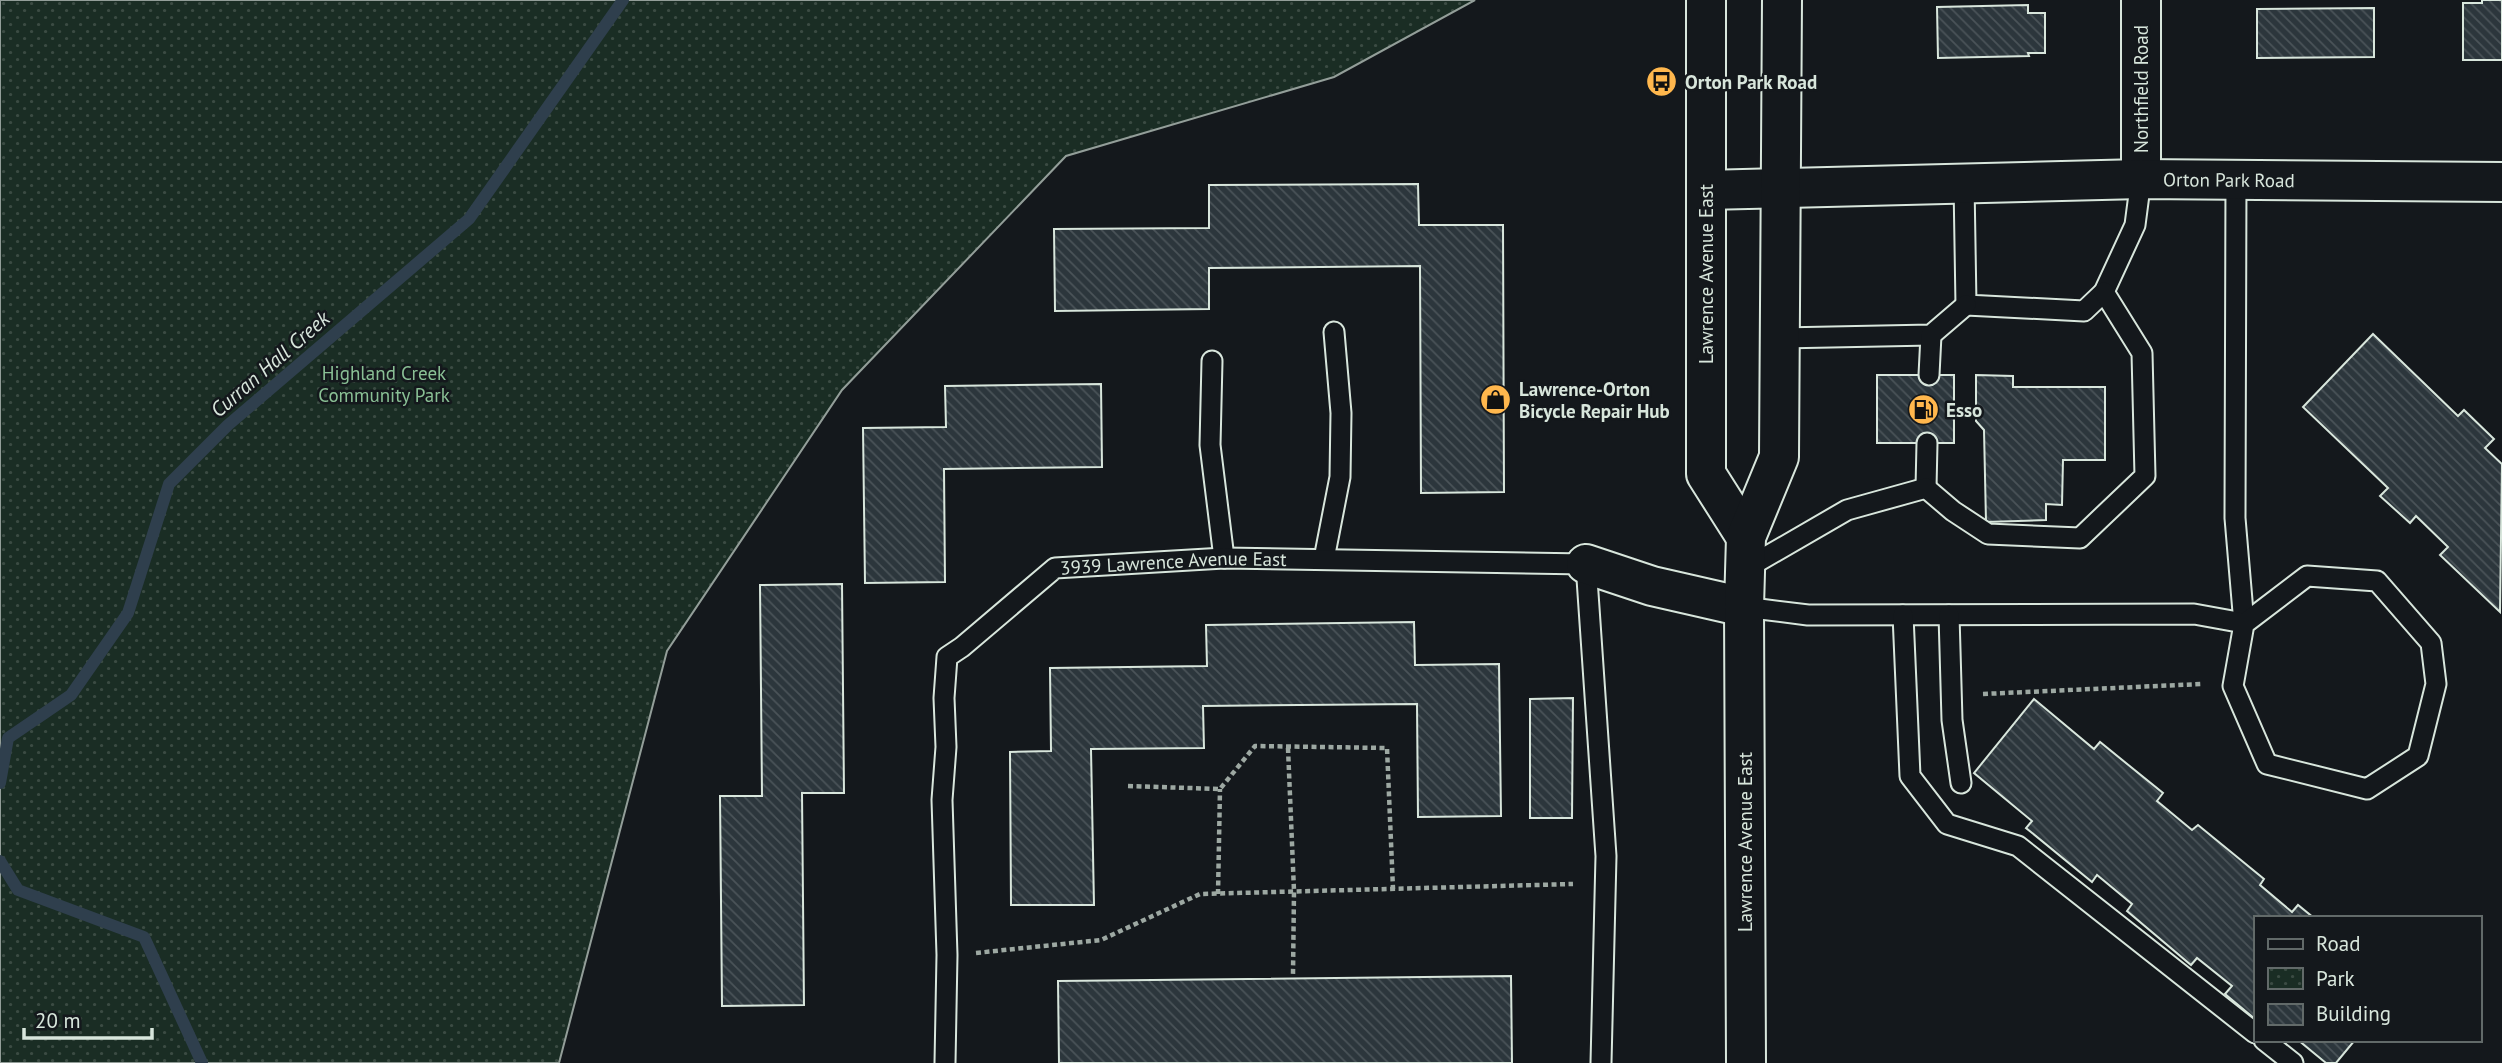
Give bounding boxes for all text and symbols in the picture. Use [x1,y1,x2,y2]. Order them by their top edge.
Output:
street label: Northfield Road [2129,25,2153,153]
bus stop icon: Orton Park Road [1645,65,1679,99]
place label: Orton Park Road [1685,70,1817,94]
street label: Orton Park Road [2163,167,2295,192]
street label: Lawrence Avenue East [1694,183,1718,364]
water label: Curran Hall Creek [205,304,336,423]
park label: Highland Creek Community Park [318,361,450,407]
place label: Lawrence-Orton Bicycle Repair Hub [1519,377,1670,423]
shop icon: Lawrence-Orton Bicycle Repair Hub [1479,383,1513,417]
fuel station icon: Esso [1906,393,1940,427]
place label: Esso [1946,398,1982,422]
street label: 3939 Lawrence Avenue East [1059,546,1287,580]
street label: Lawrence Avenue East [1733,751,1757,932]
legend [2254,916,2481,1042]
text: Road [2316,930,2360,957]
text: Park [2316,965,2355,992]
scale bar [24,996,152,1040]
text: Building [2316,1000,2391,1027]
text: 20 m [35,1007,81,1034]

